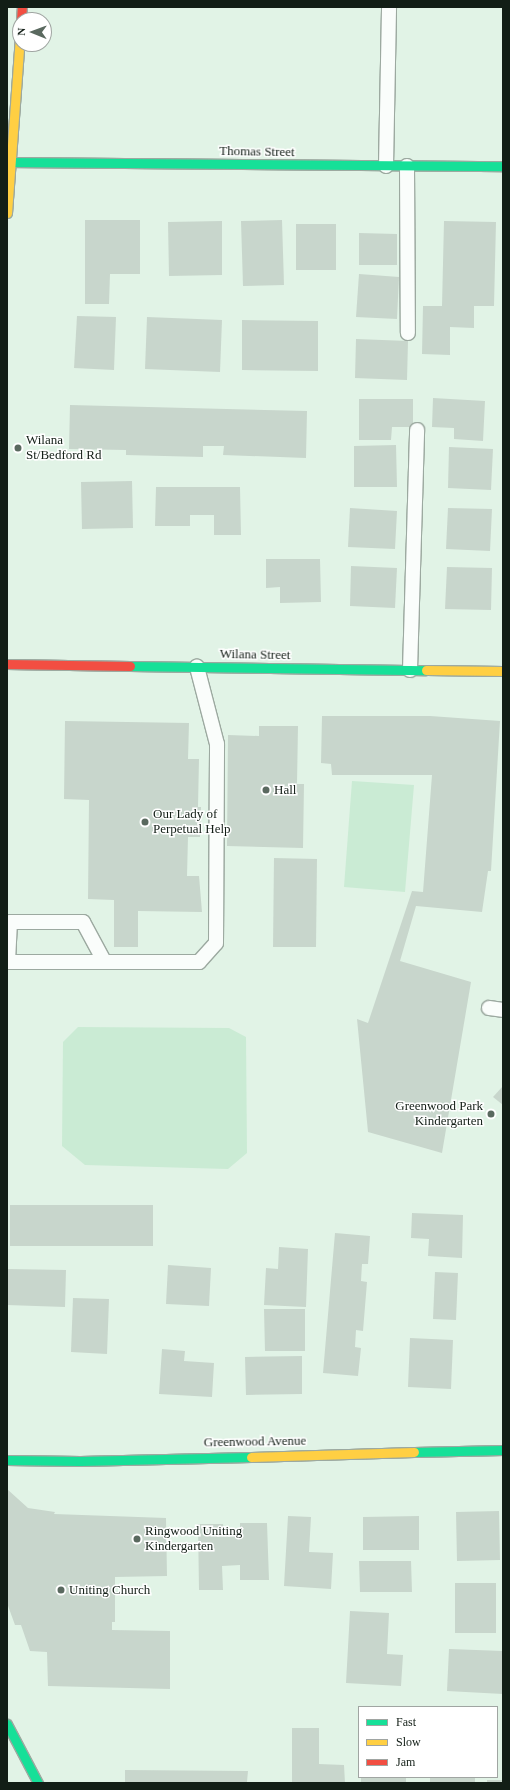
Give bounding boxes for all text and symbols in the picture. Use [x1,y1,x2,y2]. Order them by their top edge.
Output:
north arrow [12,12,52,52]
text: N [15,28,27,36]
street label: Thomas Street [219,144,295,160]
place label: Wilana St/Bedford Rd [26,433,101,464]
marker: Wilana St/Bedford Rd [13,443,23,453]
street label: Wilana Street [220,647,290,663]
place label: Hall [274,782,296,798]
marker: Hall [261,785,271,795]
place label: Our Lady of Perpetual Help [153,807,231,838]
marker: Our Lady of Perpetual Help [140,817,150,827]
place label: Greenwood Park Kindergarten [395,1099,483,1130]
marker: Greenwood Park Kindergarten [486,1109,496,1119]
street label: Greenwood Avenue [203,1433,307,1451]
place label: Ringwood Uniting Kindergarten [145,1524,242,1555]
marker: Ringwood Uniting Kindergarten [132,1534,142,1544]
place label: Uniting Church [69,1582,150,1598]
marker: Uniting Church [56,1585,66,1595]
legend [358,1706,498,1778]
text: Fast [396,1715,416,1729]
text: Slow [396,1735,421,1749]
text: Jam [396,1755,415,1769]

